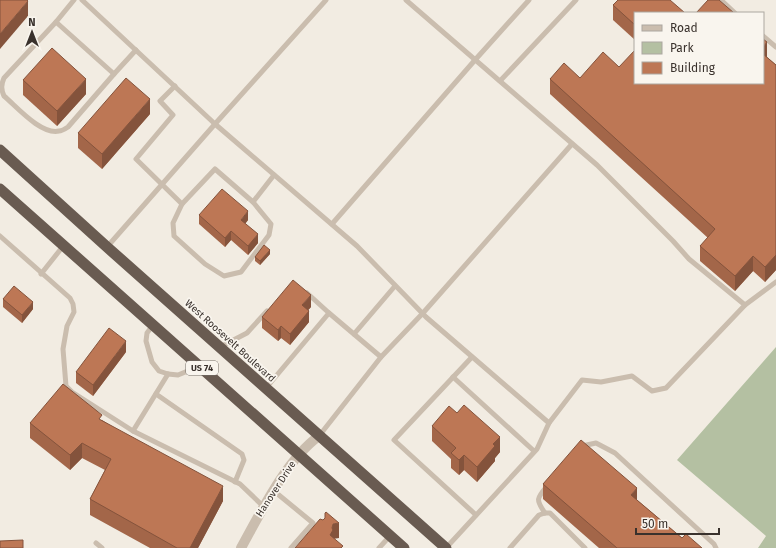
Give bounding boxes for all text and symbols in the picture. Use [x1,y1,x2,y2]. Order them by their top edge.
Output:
north arrow [12,12,52,52]
legend [634,12,764,84]
text: N [28,16,36,29]
text: Road [670,21,698,35]
text: Park [670,41,694,55]
text: Building [670,61,716,75]
street label: West Roosevelt Boulevard [182,297,278,385]
road number: US 74 [186,361,218,375]
street label: Hanover Drive [253,459,299,519]
scale bar [636,510,719,536]
text: 50 m [642,517,668,531]

